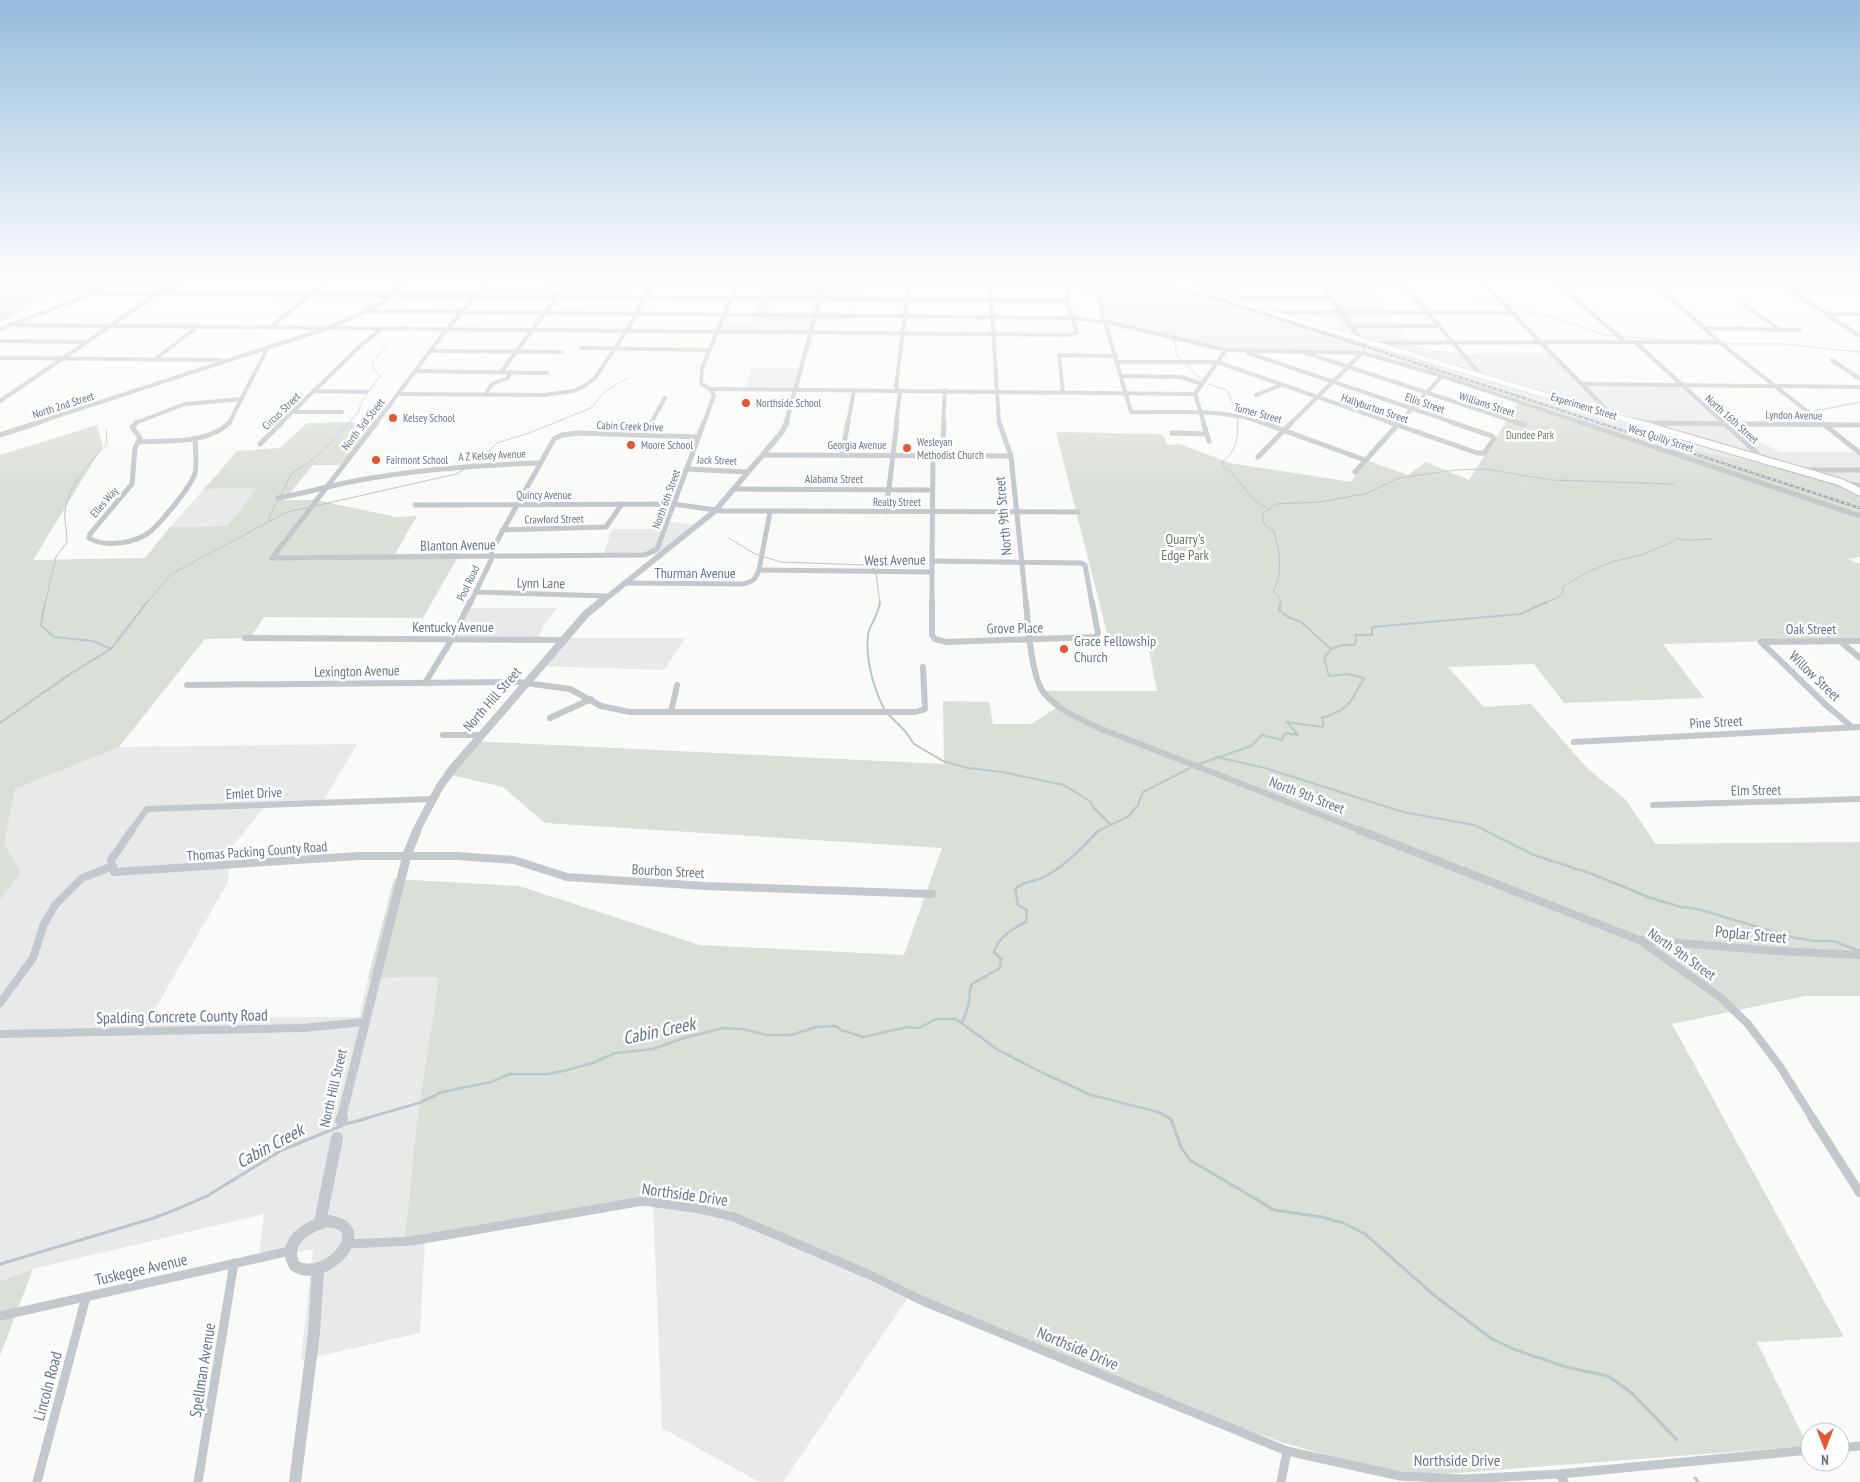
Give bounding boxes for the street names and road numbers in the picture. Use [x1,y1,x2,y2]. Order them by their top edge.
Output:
street label: North 2nd Street [30,388,96,422]
street label: Williams Street [1457,388,1517,420]
street label: Circus Street [259,389,303,433]
street label: Experiment Street [1549,389,1619,423]
street label: Hallyburton Street [1340,390,1410,426]
street label: Ellis Street [1403,390,1447,416]
street label: North 16th Street [1702,391,1762,447]
street label: North 3rd Street [338,395,388,453]
street label: Turner Street [1232,400,1284,426]
street label: Lyndon Avenue [1765,408,1823,423]
street label: Cabin Creek Drive [596,418,664,434]
street label: West Quilly Street [1627,421,1695,455]
street label: Georgia Avenue [827,438,887,452]
street label: A Z Kelsey Avenue [458,446,527,464]
street label: Jack Street [696,452,737,468]
street label: North 6th Street [649,467,683,531]
street label: Alabama Street [805,472,863,486]
street label: North 9th Street [991,476,1015,556]
street label: Elles Way [87,483,122,520]
street label: Quincy Avenue [516,488,572,502]
street label: Realty Street [873,495,921,509]
street label: Crawford Street [524,511,584,527]
street label: Blanton Avenue [420,535,496,555]
street label: West Avenue [864,550,926,570]
street label: Pool Road [453,563,483,603]
street label: Thurman Avenue [654,564,736,582]
street label: Lynn Lane [517,574,566,592]
street label: Kentucky Avenue [412,618,494,636]
street label: Grove Place [987,619,1044,637]
street label: Oak Street [1786,620,1836,638]
street label: Willow Street [1785,647,1845,705]
street label: Lexington Avenue [314,661,400,681]
street label: North Hill Street [459,663,525,735]
street label: Pine Street [1689,712,1743,732]
street label: North 9th Street [1267,772,1347,818]
street label: Elm Street [1731,781,1781,799]
street label: Emlet Drive [225,783,283,803]
street label: Thomas Packing County Road [186,837,328,865]
street label: Bourbon Street [631,860,705,882]
street label: Poplar Street [1714,921,1788,947]
street label: North 9th Street [1644,924,1720,984]
street label: Spalding Concrete County Road [96,1005,268,1027]
street label: North Hill Street [315,1047,351,1129]
street label: Northside Drive [641,1178,729,1210]
street label: Tuskegee Avenue [93,1249,189,1289]
street label: Spellman Avenue [185,1321,219,1419]
street label: Northside Drive [1034,1322,1122,1374]
street label: Lincoln Road [28,1349,66,1423]
street label: Northside Drive [1414,1450,1500,1470]

